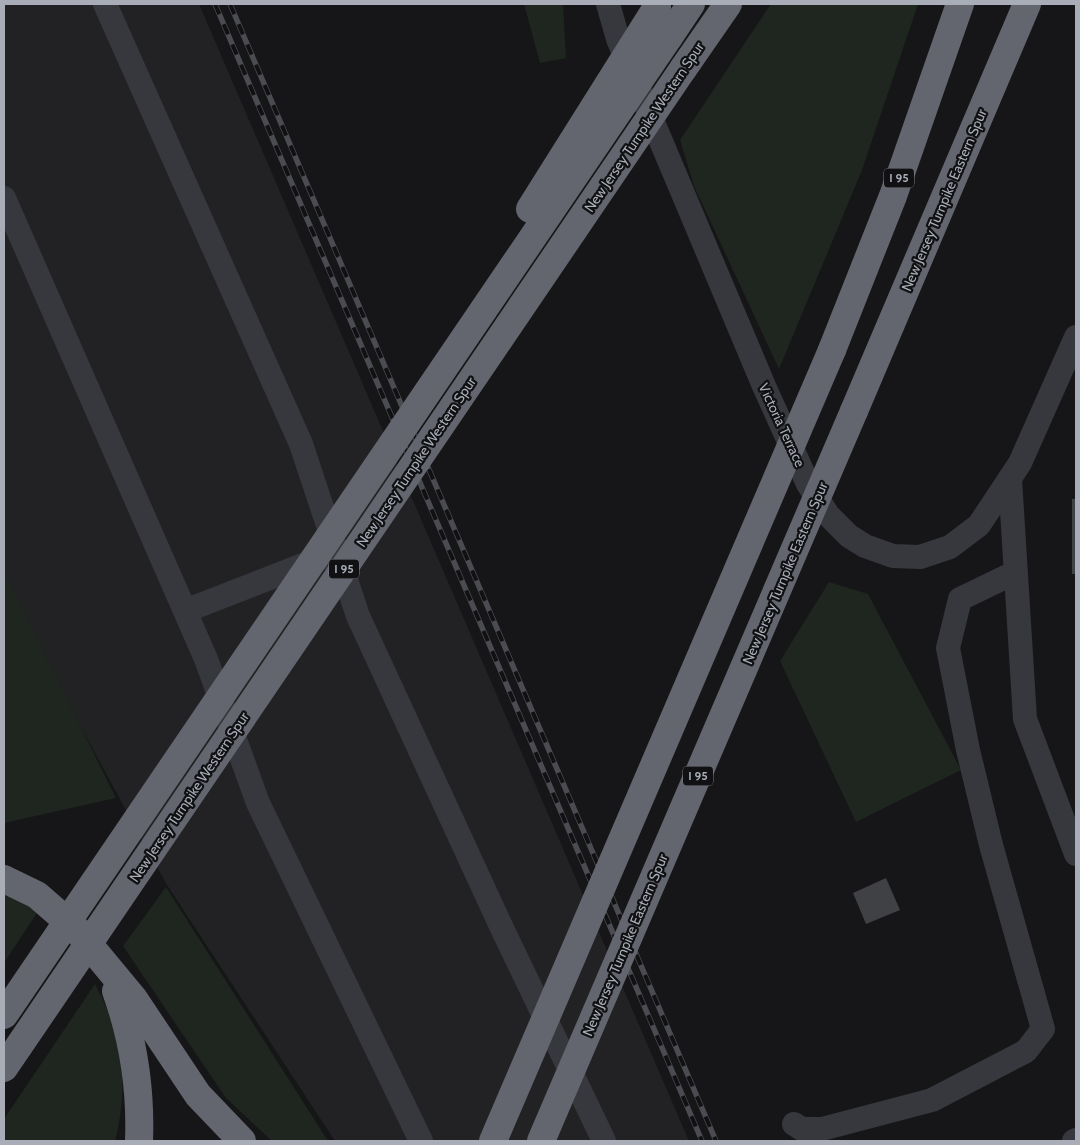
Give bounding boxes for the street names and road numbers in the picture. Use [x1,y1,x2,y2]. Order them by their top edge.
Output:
street label: New Jersey Turnpike Western Spur [580,38,708,216]
street label: New Jersey Turnpike Eastern Spur [897,106,991,294]
road number: I 95 [884,168,914,188]
street label: New Jersey Turnpike Western Spur [352,373,480,551]
street label: Victoria Terrace [755,380,809,470]
street label: New Jersey Turnpike Eastern Spur [738,479,832,667]
road number: I 95 [329,560,359,578]
street label: New Jersey Turnpike Western Spur [125,708,253,886]
road number: I 95 [683,766,713,786]
street label: New Jersey Turnpike Eastern Spur [578,851,672,1039]

